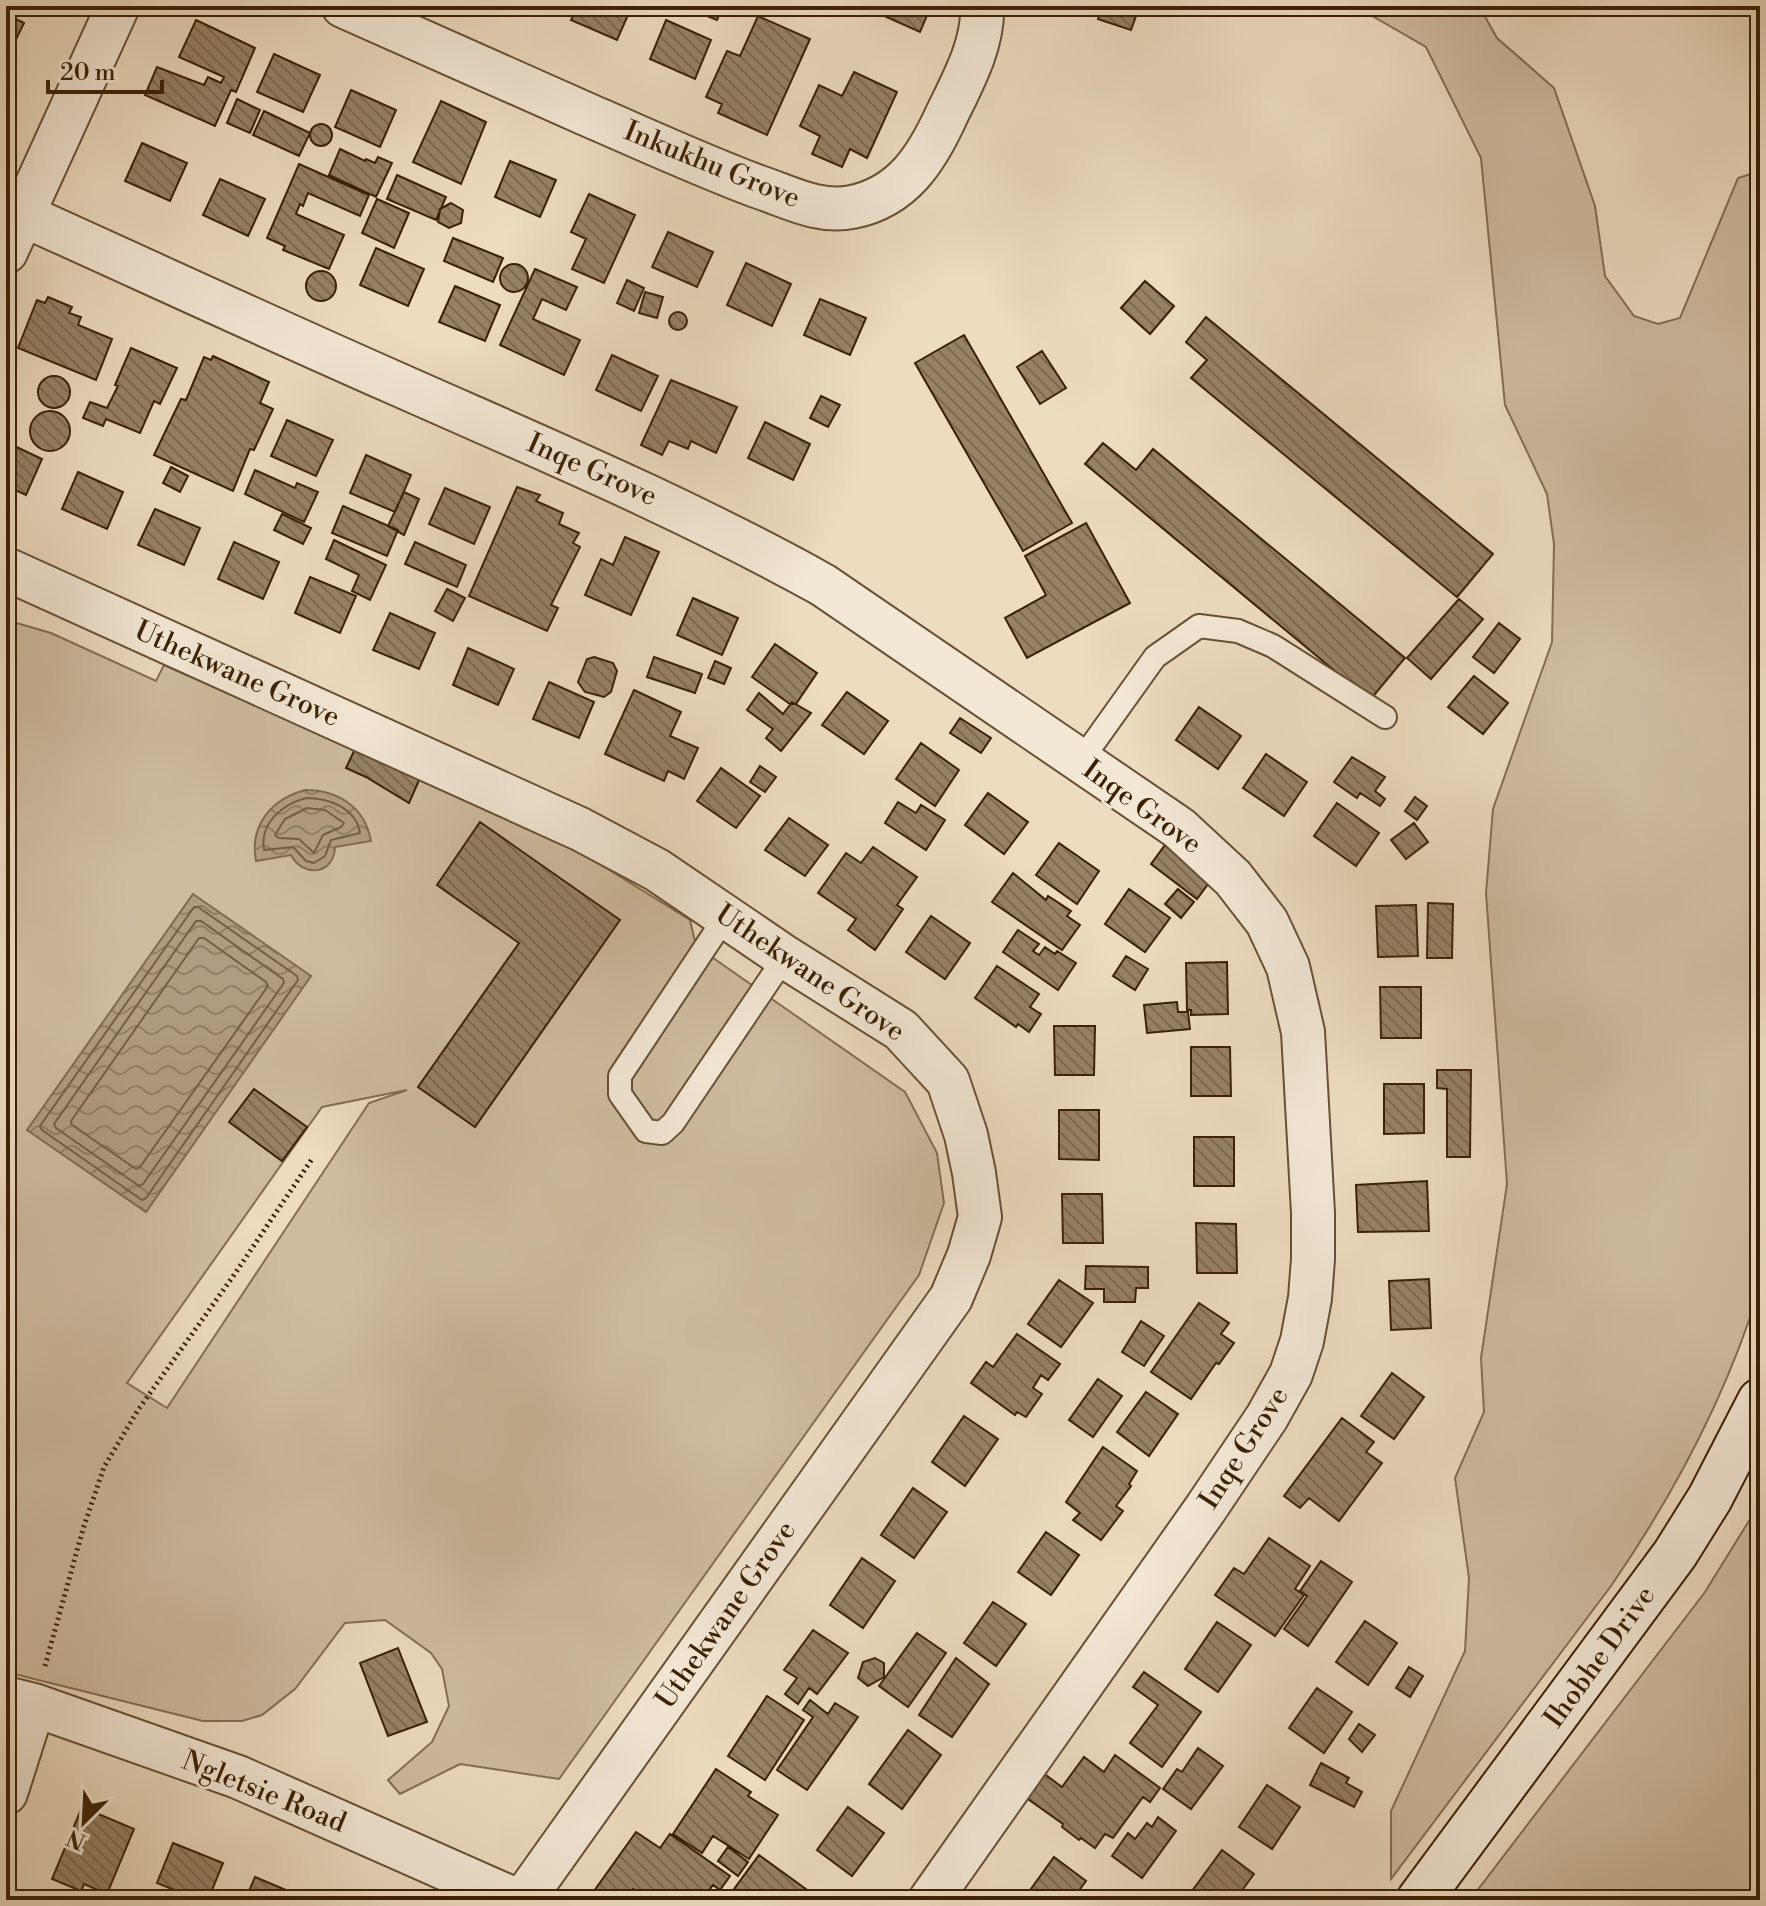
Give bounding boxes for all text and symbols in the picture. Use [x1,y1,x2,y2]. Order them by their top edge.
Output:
scale bar [48,44,162,94]
text: 20 m [60,58,116,88]
street label: Inkukhu Grove [619,114,805,216]
street label: Inqe Grove [522,426,662,514]
street label: Uthekwane Grove [129,613,345,735]
street label: Inqe Grove [1076,752,1208,862]
street label: Uthekwane Grove [708,897,912,1049]
street label: Inqe Grove [1192,1380,1296,1516]
street label: Uthekwane Grove [648,1514,804,1716]
street label: Ihobhe Drive [1537,1579,1663,1735]
street label: Ngletsie Road [177,1743,351,1841]
north arrow [44,1782,124,1862]
text: N [62,1823,90,1855]

